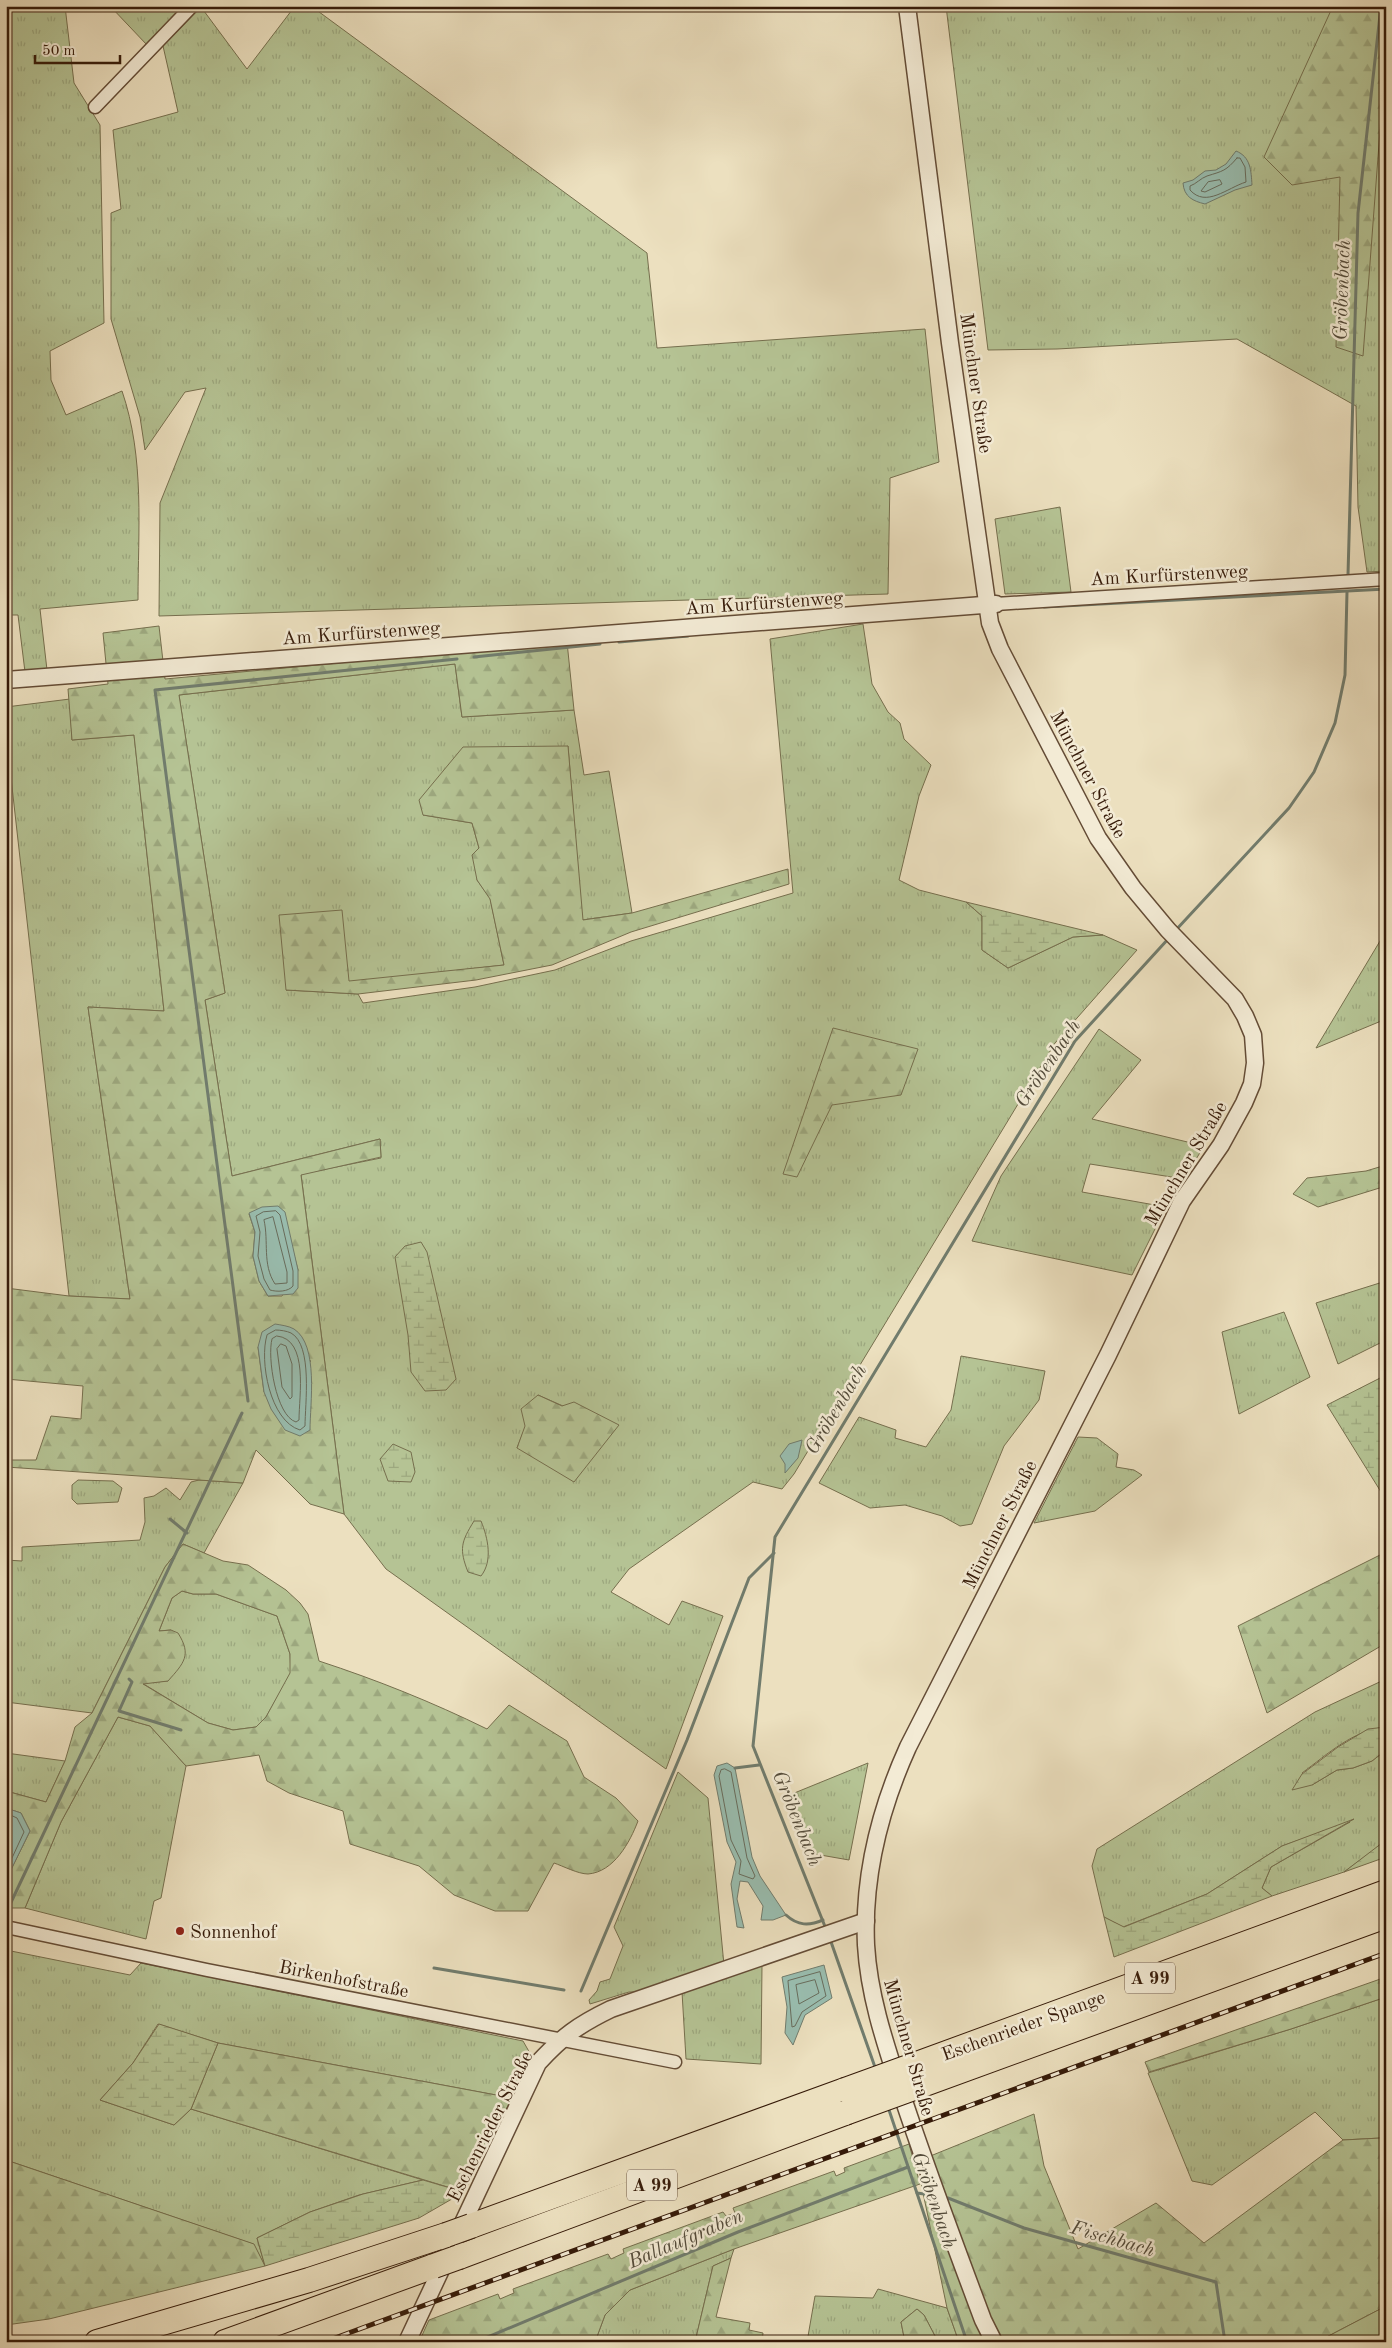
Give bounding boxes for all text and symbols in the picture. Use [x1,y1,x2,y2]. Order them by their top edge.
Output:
scale bar [35,32,120,64]
text: 50 m [42,44,76,59]
water label: Gröbenbach [1331,239,1355,341]
street label: Münchner Straße [955,312,994,455]
street label: Am Kurfürstenweg [1090,563,1249,590]
street label: Am Kurfürstenweg [685,589,844,619]
street label: Am Kurfürstenweg [282,619,441,649]
street label: Münchner Straße [1045,708,1128,842]
water label: Gröbenbach [1012,1017,1085,1112]
street label: Münchner Straße [1143,1099,1232,1230]
water label: Gröbenbach [802,1362,871,1458]
street label: Münchner Straße [961,1458,1042,1592]
water label: Gröbenbach [768,1768,824,1869]
place label: Sonnenhof [190,1924,277,1943]
marker: Sonnenhof [174,1925,186,1937]
street label: Birkenhofstraße [277,1959,410,2002]
road number: A 99 [1125,1962,1175,1994]
street label: Münchner Straße [879,1977,936,2118]
street label: Eschenrieder Spange [939,1989,1108,2066]
street label: Eschenrieder Straße [445,2049,538,2206]
water label: Gröbenbach [907,2150,959,2252]
road number: A 99 [627,2170,677,2200]
water label: Ballaufgraben [624,2207,746,2273]
water label: Fischbach [1067,2218,1157,2261]

